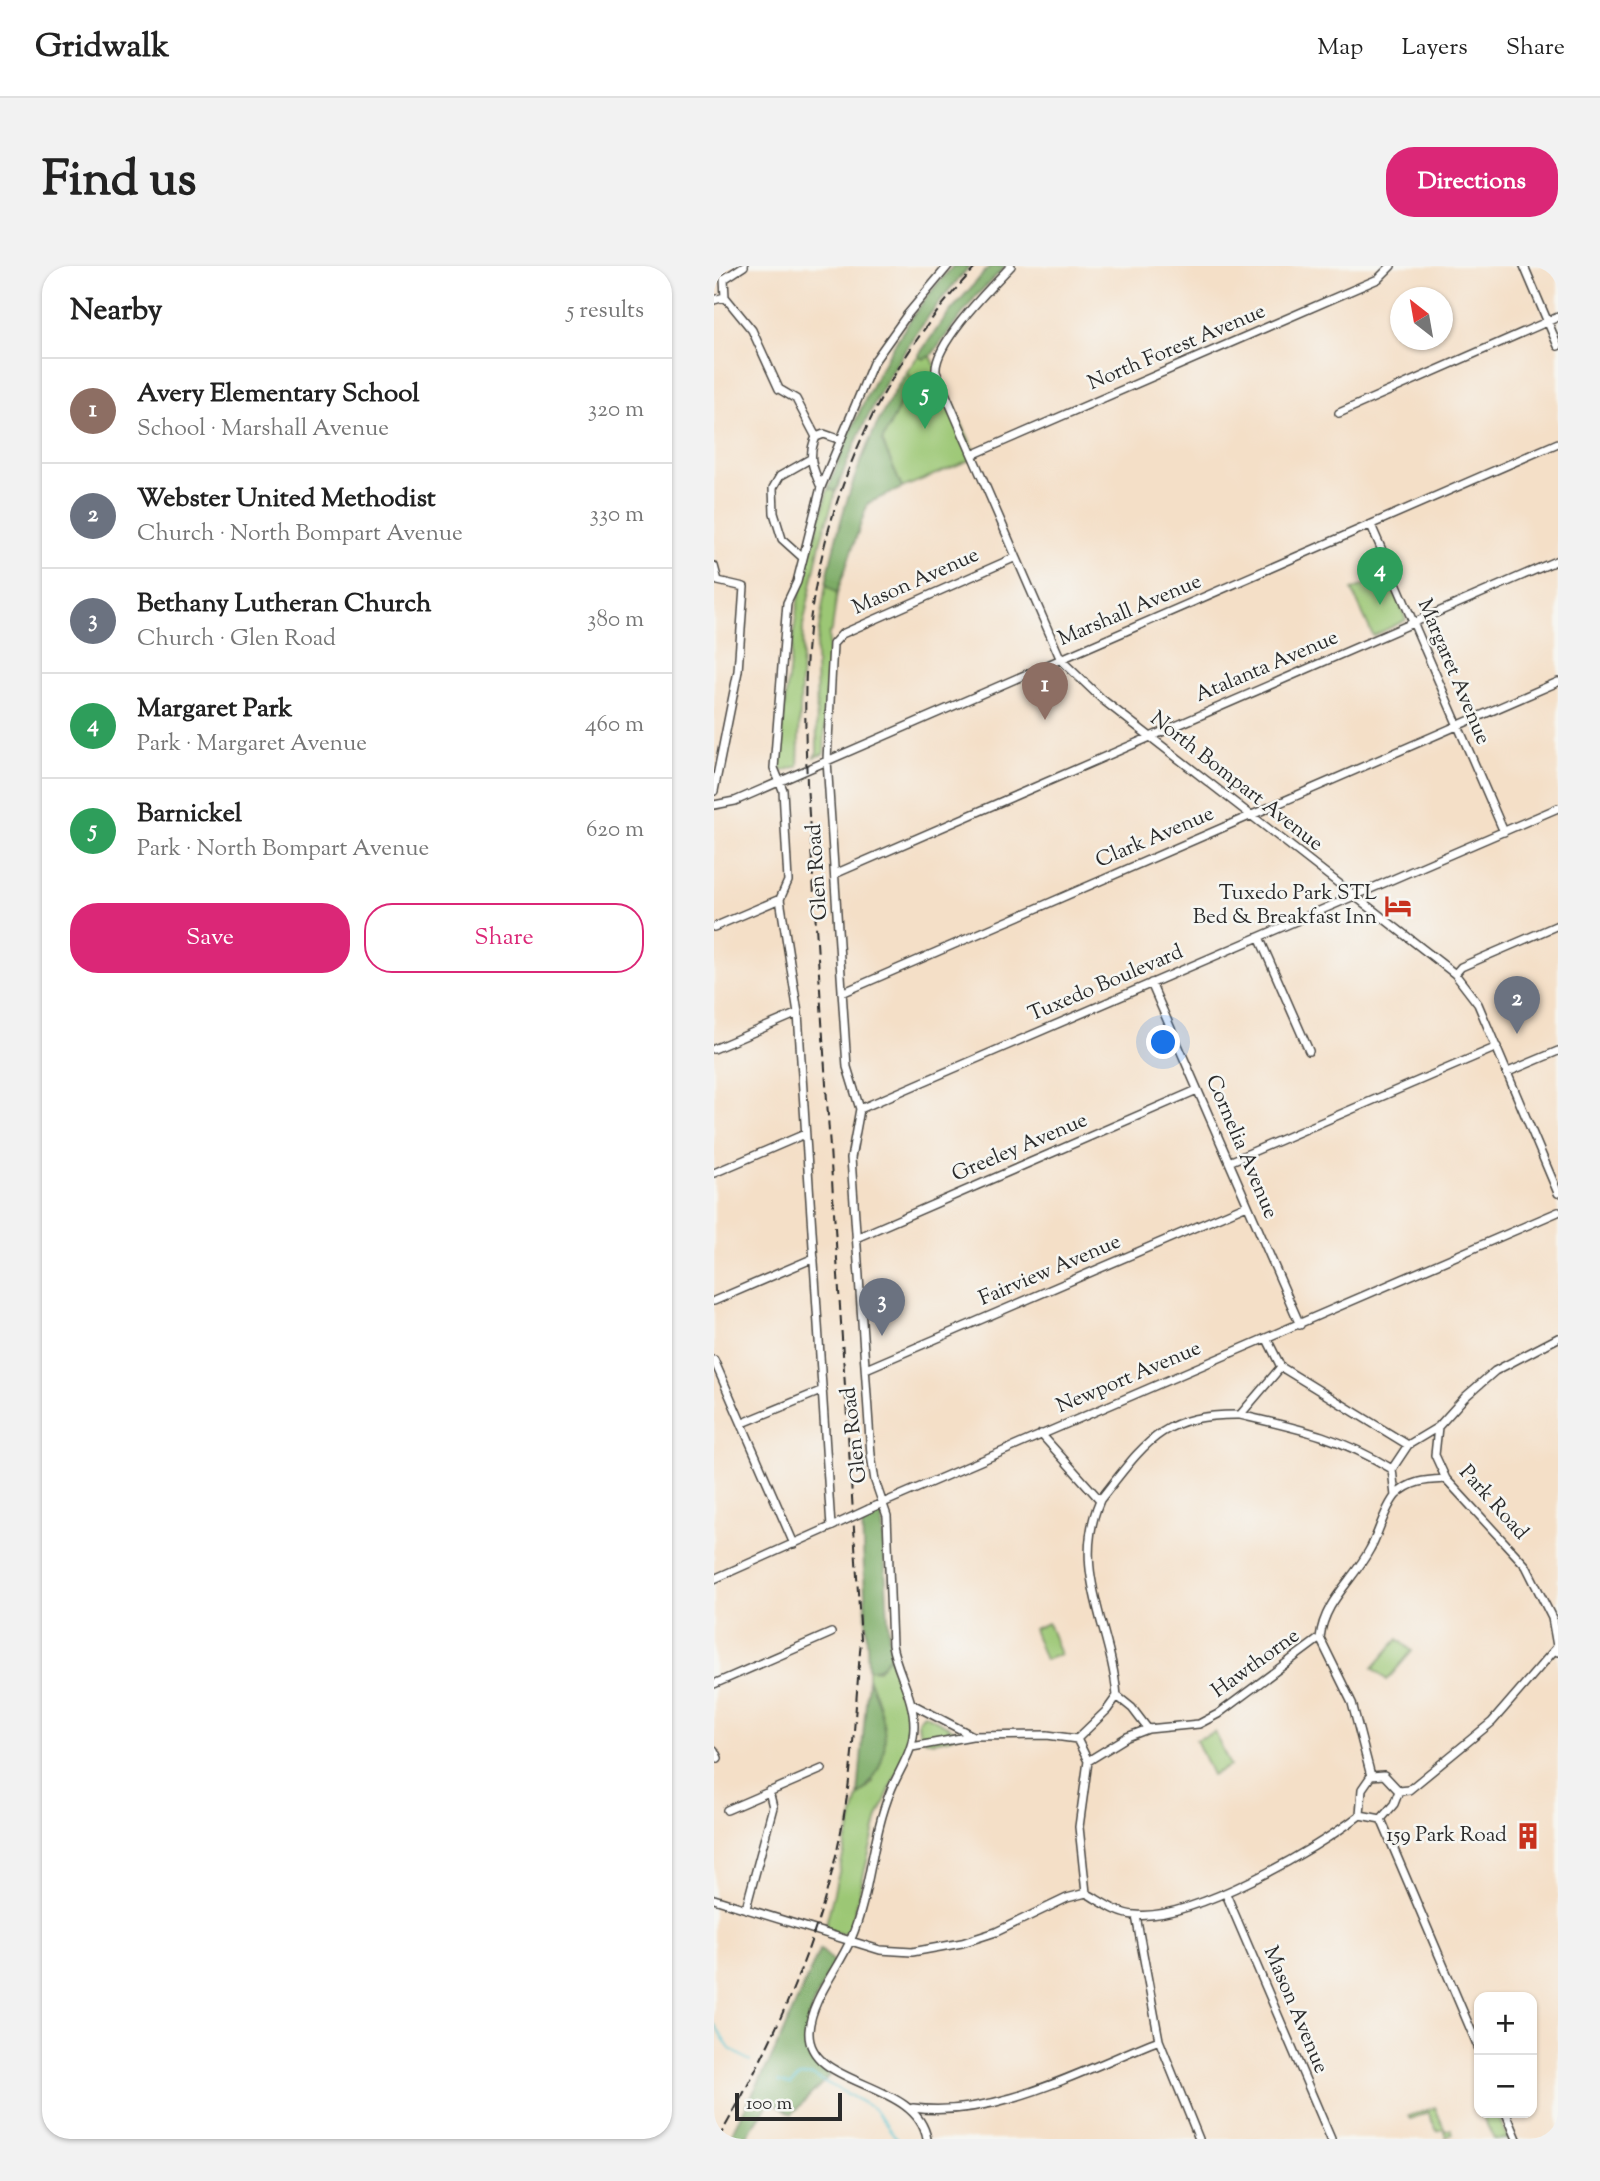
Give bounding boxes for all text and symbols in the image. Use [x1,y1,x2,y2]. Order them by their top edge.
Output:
text: Gridwalk [35,24,169,72]
text: Map [1317,31,1363,65]
text: Layers [1401,31,1468,65]
text: Share [1506,31,1565,65]
text: Find us [42,147,196,217]
button: Directions [1386,147,1558,217]
north arrow [1390,287,1453,350]
text: Nearby [70,290,162,333]
text: 5 results [567,295,644,328]
street label: North Forest Avenue [1084,297,1270,399]
pin: 5 [902,371,948,429]
text: Avery Elementary School [137,376,420,413]
text: 1 [89,394,97,427]
text: 320 m [588,394,644,427]
text: School · Marshall Avenue [137,413,389,446]
text: Webster United Methodist [137,481,436,518]
text: 2 [88,499,98,532]
text: 330 m [590,499,644,532]
text: Church · North Bompart Avenue [137,518,463,551]
street label: Mason Avenue [848,541,984,623]
pin: 4 [1357,547,1403,605]
street label: Marshall Avenue [1054,567,1206,655]
text: Bethany Lutheran Church [137,586,432,623]
street label: Margaret Avenue [1409,595,1497,749]
text: 3 [88,604,98,637]
text: 380 m [587,604,644,637]
text: Church · Glen Road [137,623,336,656]
street label: Atalanta Avenue [1191,623,1343,711]
pin: 1 [1022,662,1068,720]
text: Margaret Park [137,691,292,728]
street label: North Bompart Avenue [1143,705,1329,859]
text: 4 [87,709,99,742]
text: 460 m [585,709,644,742]
text: Park · Margaret Avenue [137,728,367,761]
text: Barnickel [137,796,242,833]
street label: Clark Avenue [1091,800,1219,876]
text: 5 [89,814,97,847]
text: 620 m [586,814,644,847]
street label: Glen Road [800,823,836,921]
text: Park · North Bompart Avenue [137,833,429,866]
place label: Tuxedo Park STL Bed & Breakfast Inn [1193,879,1377,933]
hotel icon: Tuxedo Park STL Bed & Breakfast Inn [1383,891,1413,921]
button: Save [70,903,350,973]
button: Share [364,903,644,973]
street label: Tuxedo Boulevard [1024,938,1188,1030]
pin: 2 [1494,976,1540,1034]
your location [1146,1025,1180,1059]
street label: Cornelia Avenue [1197,1070,1285,1224]
street label: Greeley Avenue [948,1106,1092,1190]
street label: Fairview Avenue [974,1228,1126,1314]
pin: 3 [859,1278,905,1336]
street label: Newport Avenue [1052,1334,1206,1422]
street label: Glen Road [834,1385,876,1485]
street label: Park Road [1451,1459,1535,1547]
street label: Hawthorne [1206,1622,1306,1706]
place label: 159 Park Road [1386,1821,1507,1851]
building icon: 159 Park Road [1513,1821,1543,1851]
street label: Mason Avenue [1255,1942,1335,2078]
map controls [1474,1992,1537,2118]
button: + [1474,1992,1537,2055]
button: − [1474,2055,1537,2118]
scale bar [735,2090,842,2122]
text: 100 m [746,2091,792,2118]

